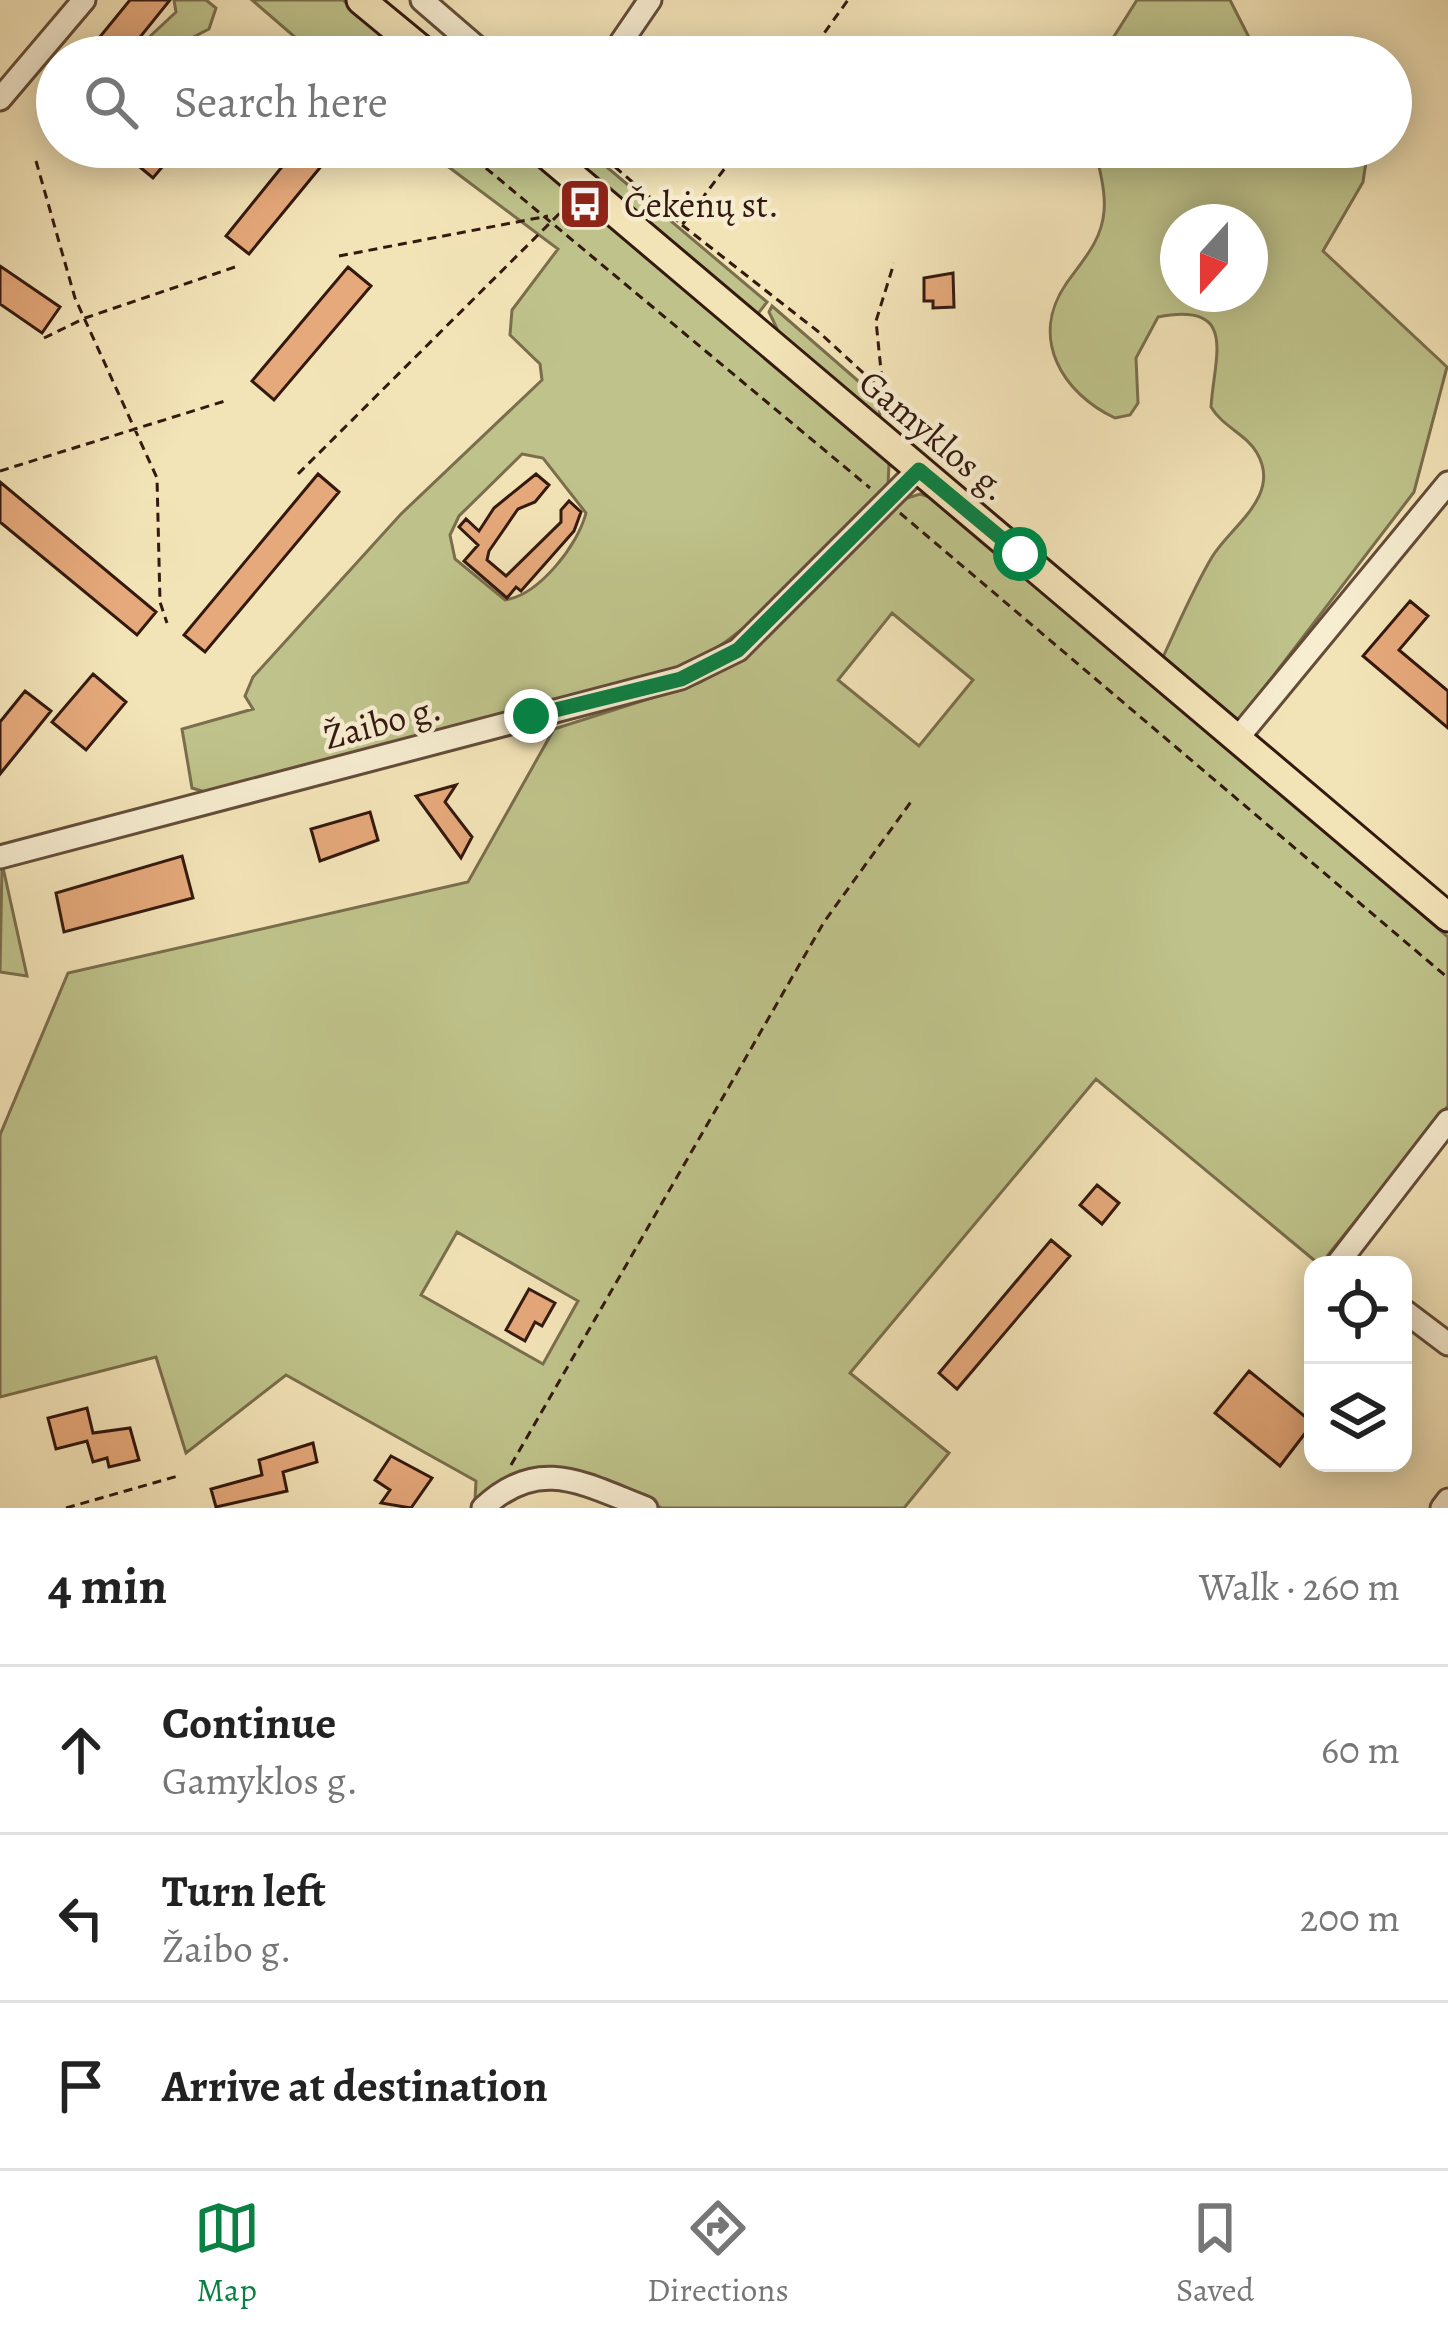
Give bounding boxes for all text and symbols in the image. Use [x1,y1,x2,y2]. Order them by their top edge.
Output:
search box [36,36,1412,168]
icon: search [78,69,144,135]
text: Search here [174,71,388,133]
bus stop icon: Čekėnų st. [557,176,613,232]
place label: Čekėnų st. [624,180,779,229]
north arrow [1160,204,1268,312]
street label: Gamyklos g. [849,358,1019,512]
route start [993,527,1047,581]
street label: Žaibo g. [318,683,446,761]
route end [504,689,558,743]
map controls [1304,1256,1412,1472]
button: locate [1304,1256,1412,1364]
button: layers [1304,1364,1412,1472]
text: 4 min [48,1551,167,1621]
text: Walk · 260 m [1199,1560,1400,1613]
text: Continue [162,1692,336,1754]
icon: ahead [48,1717,114,1783]
text: 60 m [1321,1723,1400,1776]
text: Gamyklos g. [162,1754,358,1807]
text: Turn left [162,1860,326,1922]
icon: left [48,1885,114,1951]
text: 200 m [1300,1891,1400,1944]
text: Žaibo g. [162,1922,292,1975]
icon: arrive [48,2053,114,2119]
text: Arrive at destination [162,2055,548,2117]
tab: Map [194,2195,260,2312]
tab: Directions [647,2195,789,2312]
tab: Saved [1176,2195,1254,2312]

